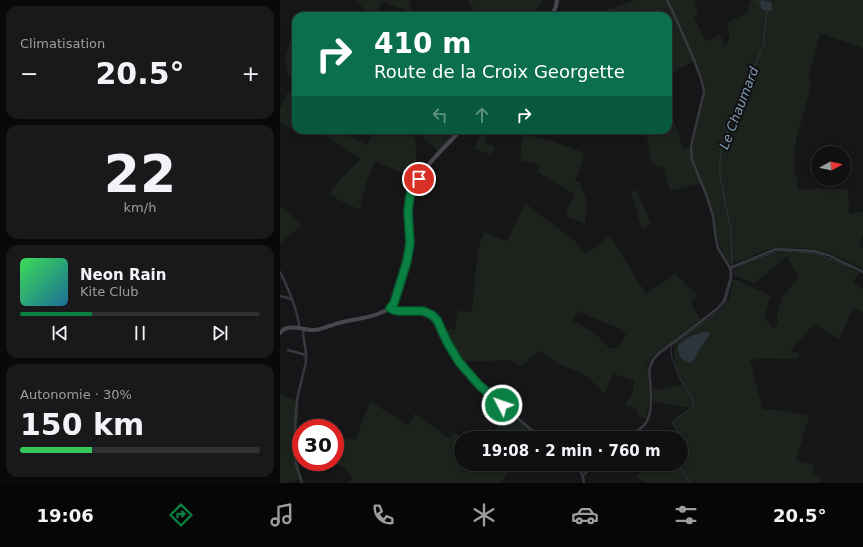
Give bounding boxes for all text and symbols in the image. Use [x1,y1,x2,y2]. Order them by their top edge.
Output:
text: 410 m [374,27,471,60]
icon: right [308,28,360,80]
text: Climatisation [20,36,105,51]
text: 20.5° [95,56,185,91]
text: − [20,61,38,86]
text: + [242,61,260,86]
text: Route de la Croix Georgette [374,61,625,82]
water label: Le Chaumard [716,64,762,151]
icon: left [429,104,451,126]
icon: ahead [471,104,493,126]
icon: right [513,104,535,126]
text: 22 [104,144,176,204]
north arrow [811,146,851,186]
map controls [811,146,851,186]
pin [402,162,436,196]
icon: arrive [408,168,430,190]
text: km/h [124,200,156,215]
text: Neon Rain [80,266,166,284]
text: Kite Club [80,284,139,299]
icon: previous [49,322,71,344]
icon: pause [129,322,151,344]
icon: next [209,322,231,344]
position arrow [481,384,523,426]
text: Autonomie · 30% [20,387,132,402]
text: 150 km [20,407,144,442]
speed limit sign: 30 [292,419,344,471]
text: 19:08 · 2 min · 760 m [481,442,661,460]
icon: directions [167,501,195,529]
icon: music [268,501,296,529]
icon: phone [369,501,397,529]
icon: climate [470,501,498,529]
icon: car [571,501,599,529]
icon: filters [672,501,700,529]
text: 19:06 [37,505,94,526]
text: 20.5° [773,505,826,526]

